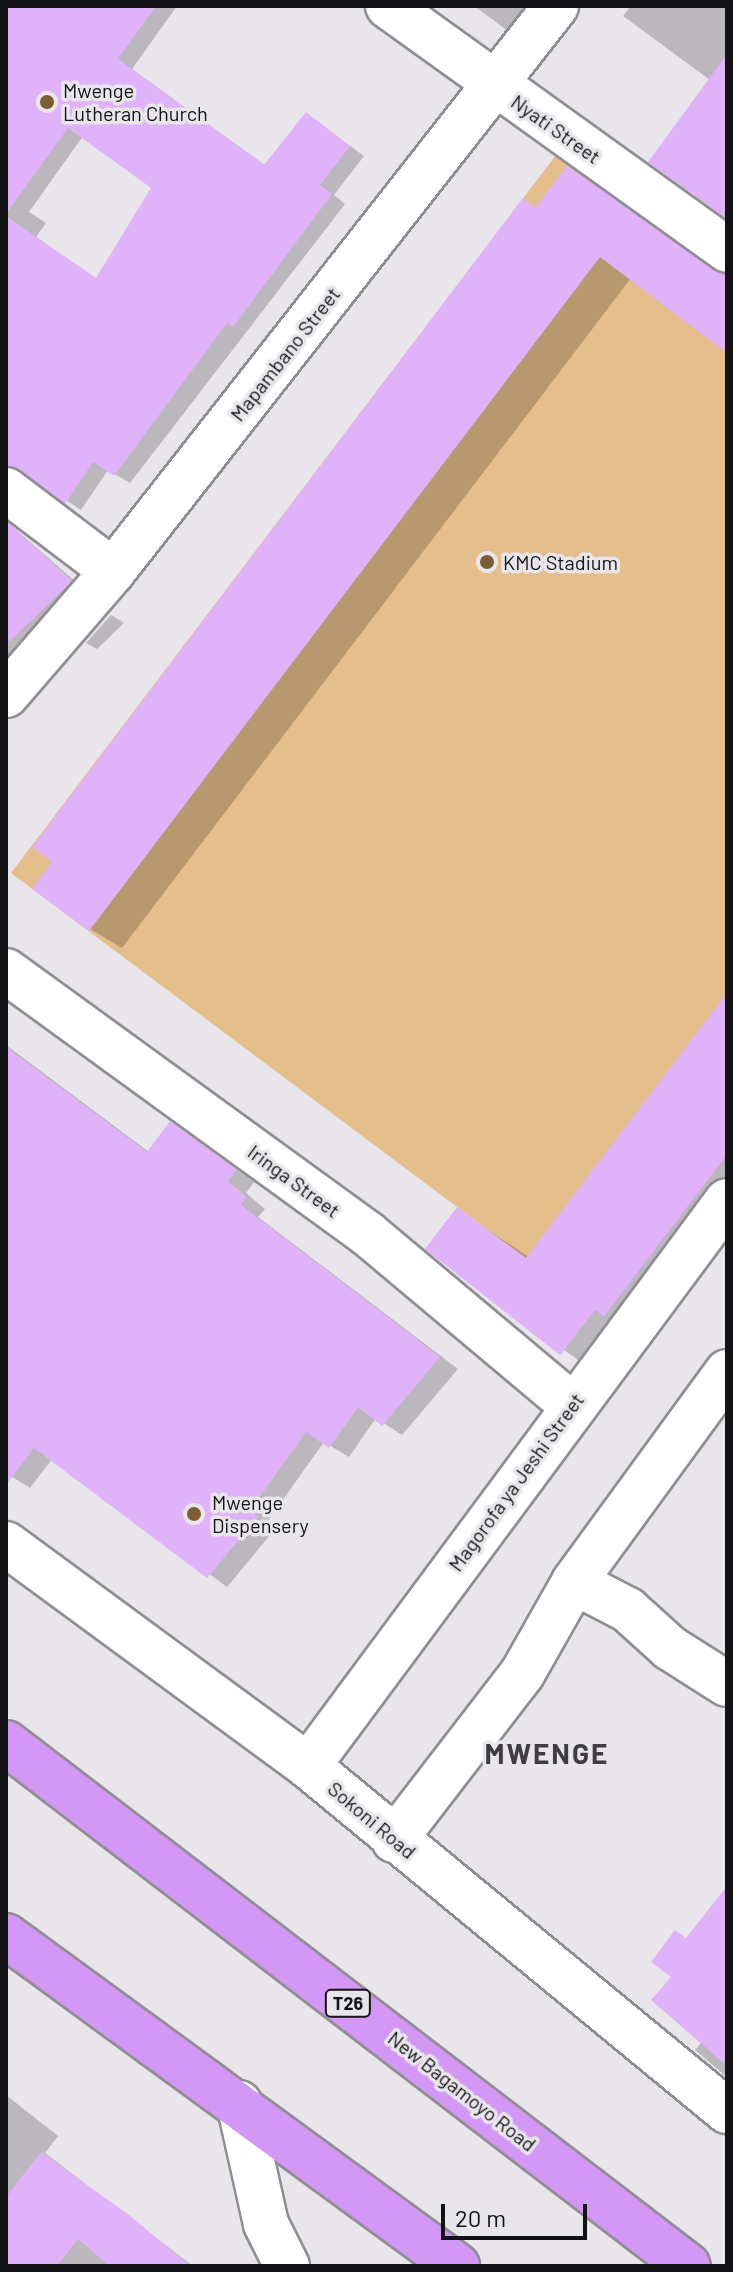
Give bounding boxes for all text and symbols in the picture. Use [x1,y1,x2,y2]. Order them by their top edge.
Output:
place label: Mwenge Lutheran Church [63,78,208,125]
street label: Nyati Street [507,89,605,169]
marker: Mwenge Lutheran Church [38,93,56,111]
street label: Mapambano Street [225,282,345,426]
place label: KMC Stadium [503,550,618,574]
marker: KMC Stadium [478,553,496,571]
street label: Iringa Street [243,1140,345,1222]
street label: Magorofa ya Jeshi Street [443,1388,589,1576]
place label: Mwenge Dispensery [212,1490,309,1537]
marker: Mwenge Dispensery [183,1503,205,1525]
district label: MWENGE [485,1736,609,1770]
street label: Sokoni Road [323,1776,421,1864]
road number: T26 [324,1989,372,2017]
street label: New Bagamoyo Road [383,2026,541,2156]
scale bar [445,2188,591,2238]
text: 20 m [455,2203,506,2232]

